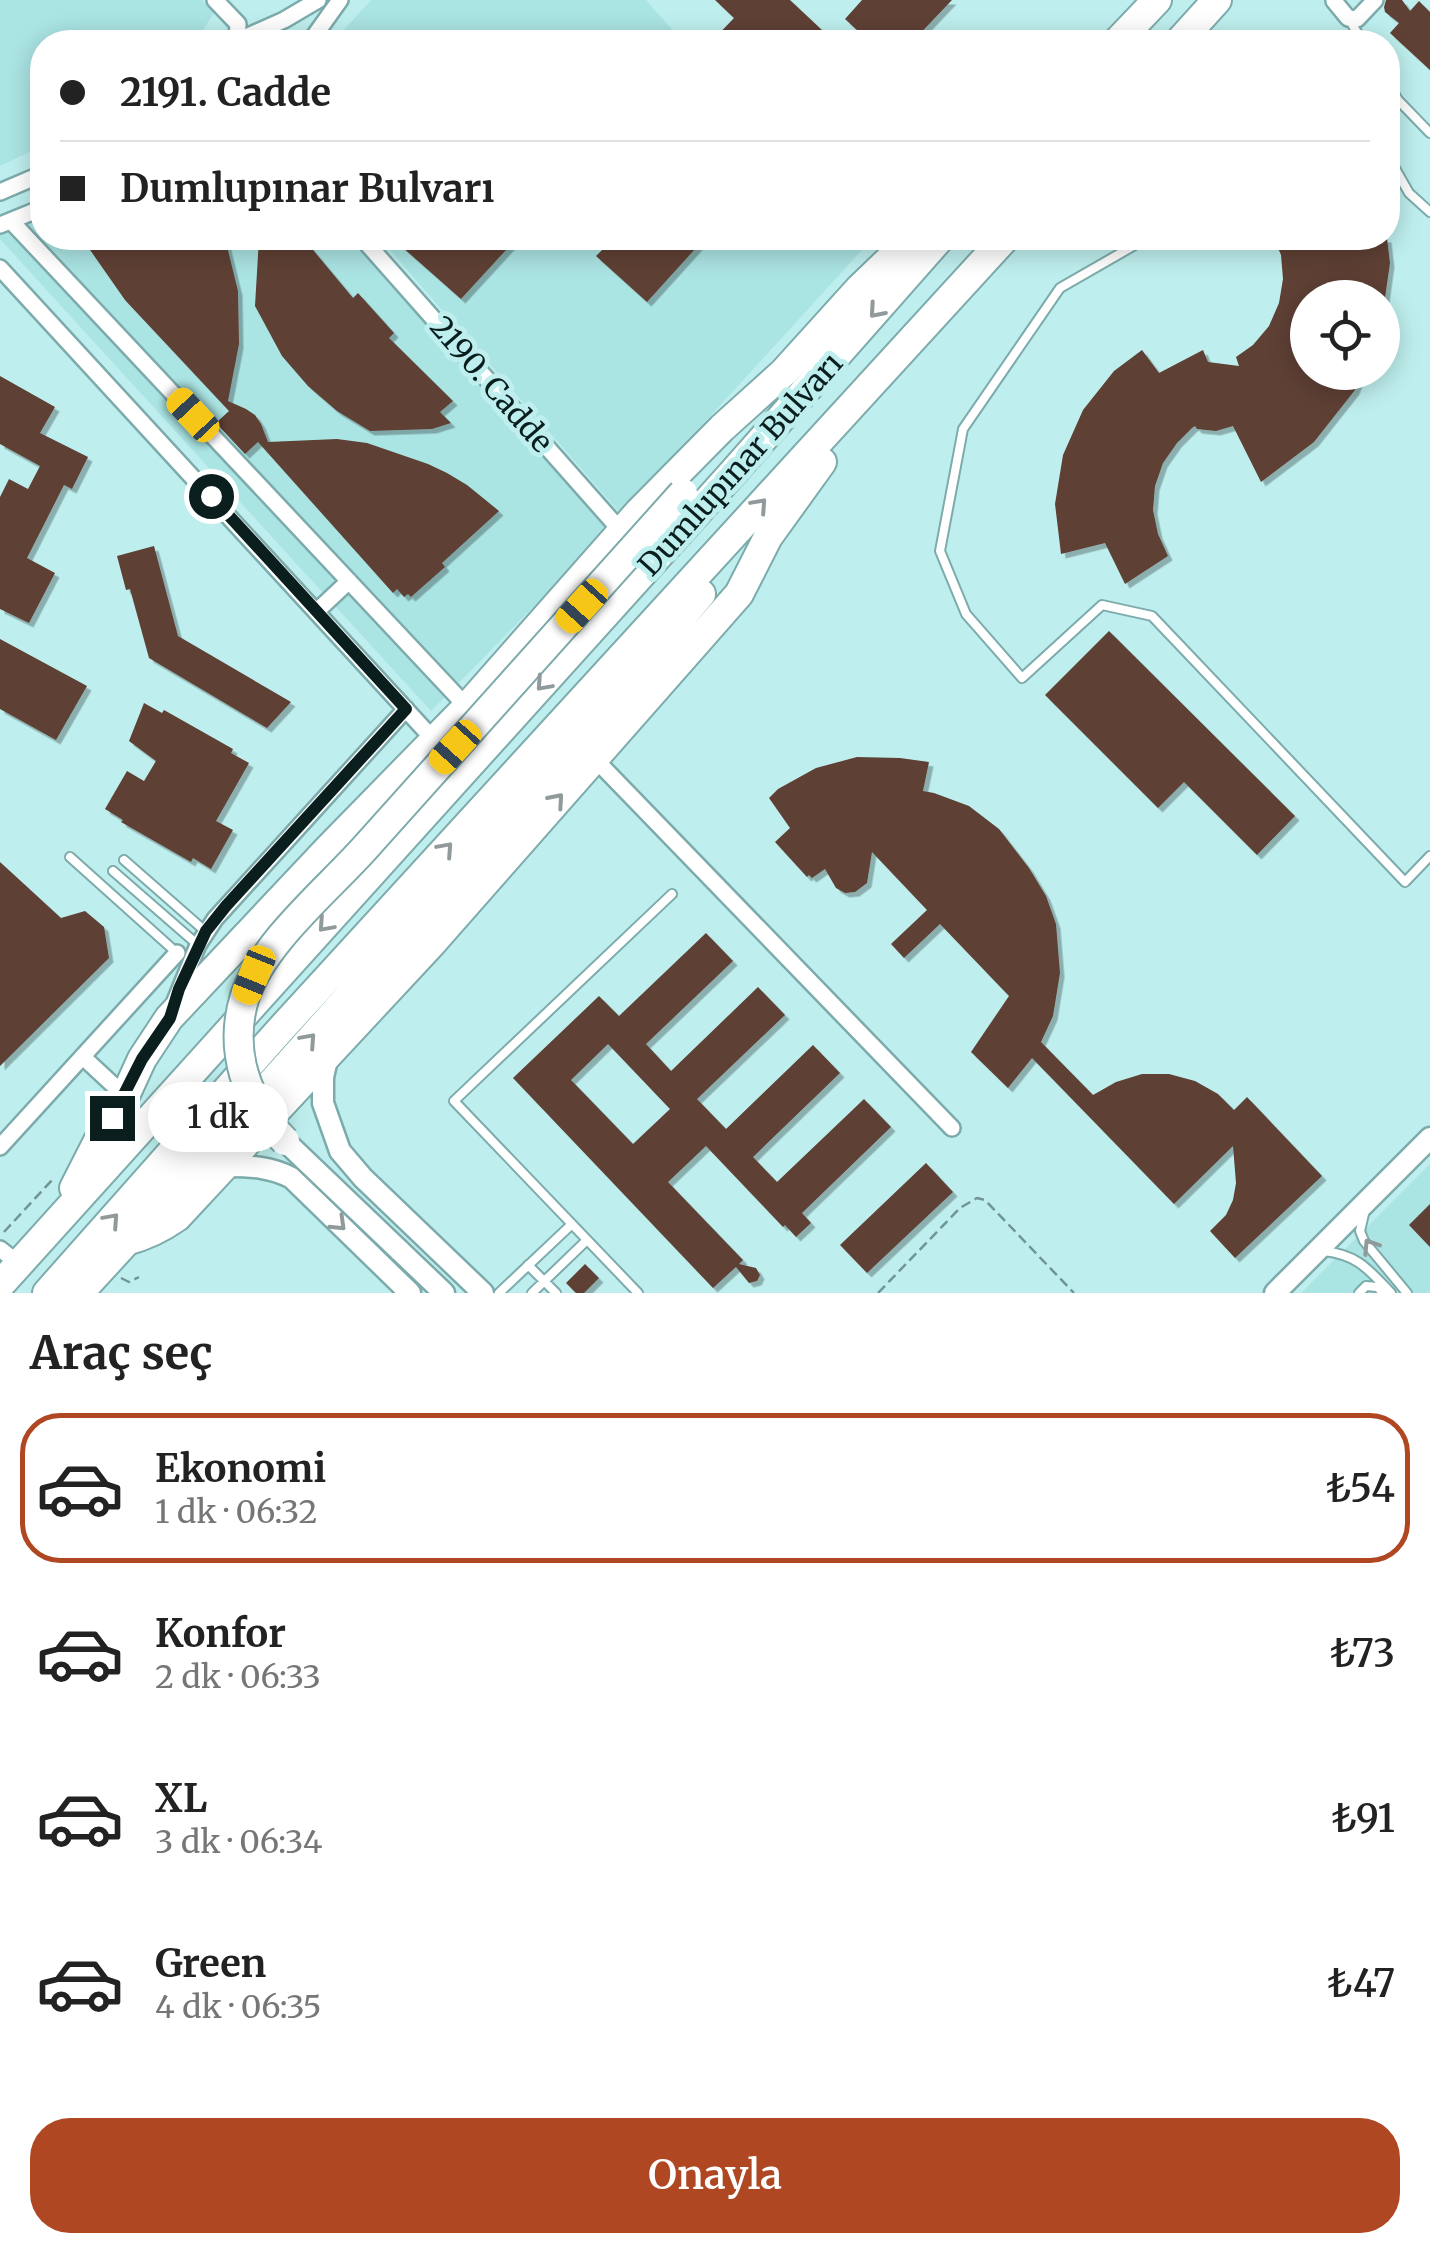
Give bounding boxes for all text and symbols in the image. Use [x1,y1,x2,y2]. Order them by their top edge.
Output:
text: 2191. Cadde [120,69,331,116]
text: Dumlupınar Bulvarı [120,165,494,212]
map controls [1290,280,1400,390]
button: locate [1290,280,1400,390]
one-way arrow [870,300,888,318]
street label: 2190. Cadde [423,308,561,460]
street label: Dumlupınar Bulvarı [630,345,850,583]
car [162,383,224,447]
route start [189,474,234,519]
one-way arrow [748,498,766,517]
car [551,574,613,638]
one-way arrow [536,672,554,691]
car [424,715,486,779]
one-way arrow [545,793,563,812]
one-way arrow [435,842,453,861]
one-way arrow [319,913,337,932]
car [229,942,279,1008]
one-way arrow [298,1033,316,1052]
callout: 1 dk [147,1083,287,1153]
route end [90,1096,135,1141]
text: 1 dk [187,1097,249,1137]
one-way arrow [327,1212,345,1230]
one-way arrow [100,1213,118,1232]
one-way arrow [1363,1239,1382,1257]
text: Araç seç [30,1325,213,1381]
icon: car [35,1443,125,1533]
text: Ekonomi [155,1445,326,1492]
text: ₺54 [1326,1465,1395,1512]
text: 1 dk · 06:32 [155,1492,317,1532]
icon: car [35,1608,125,1698]
text: Konfor [155,1610,286,1657]
text: ₺73 [1330,1630,1395,1677]
text: 2 dk · 06:33 [155,1657,321,1697]
icon: car [35,1773,125,1863]
text: XL [155,1775,207,1822]
text: ₺91 [1331,1795,1395,1842]
text: 3 dk · 06:34 [155,1822,323,1862]
icon: car [35,1938,125,2028]
text: Green [155,1940,266,1987]
text: ₺47 [1327,1960,1395,2007]
text: 4 dk · 06:35 [155,1987,322,2027]
button: Onayla [30,2118,1400,2233]

